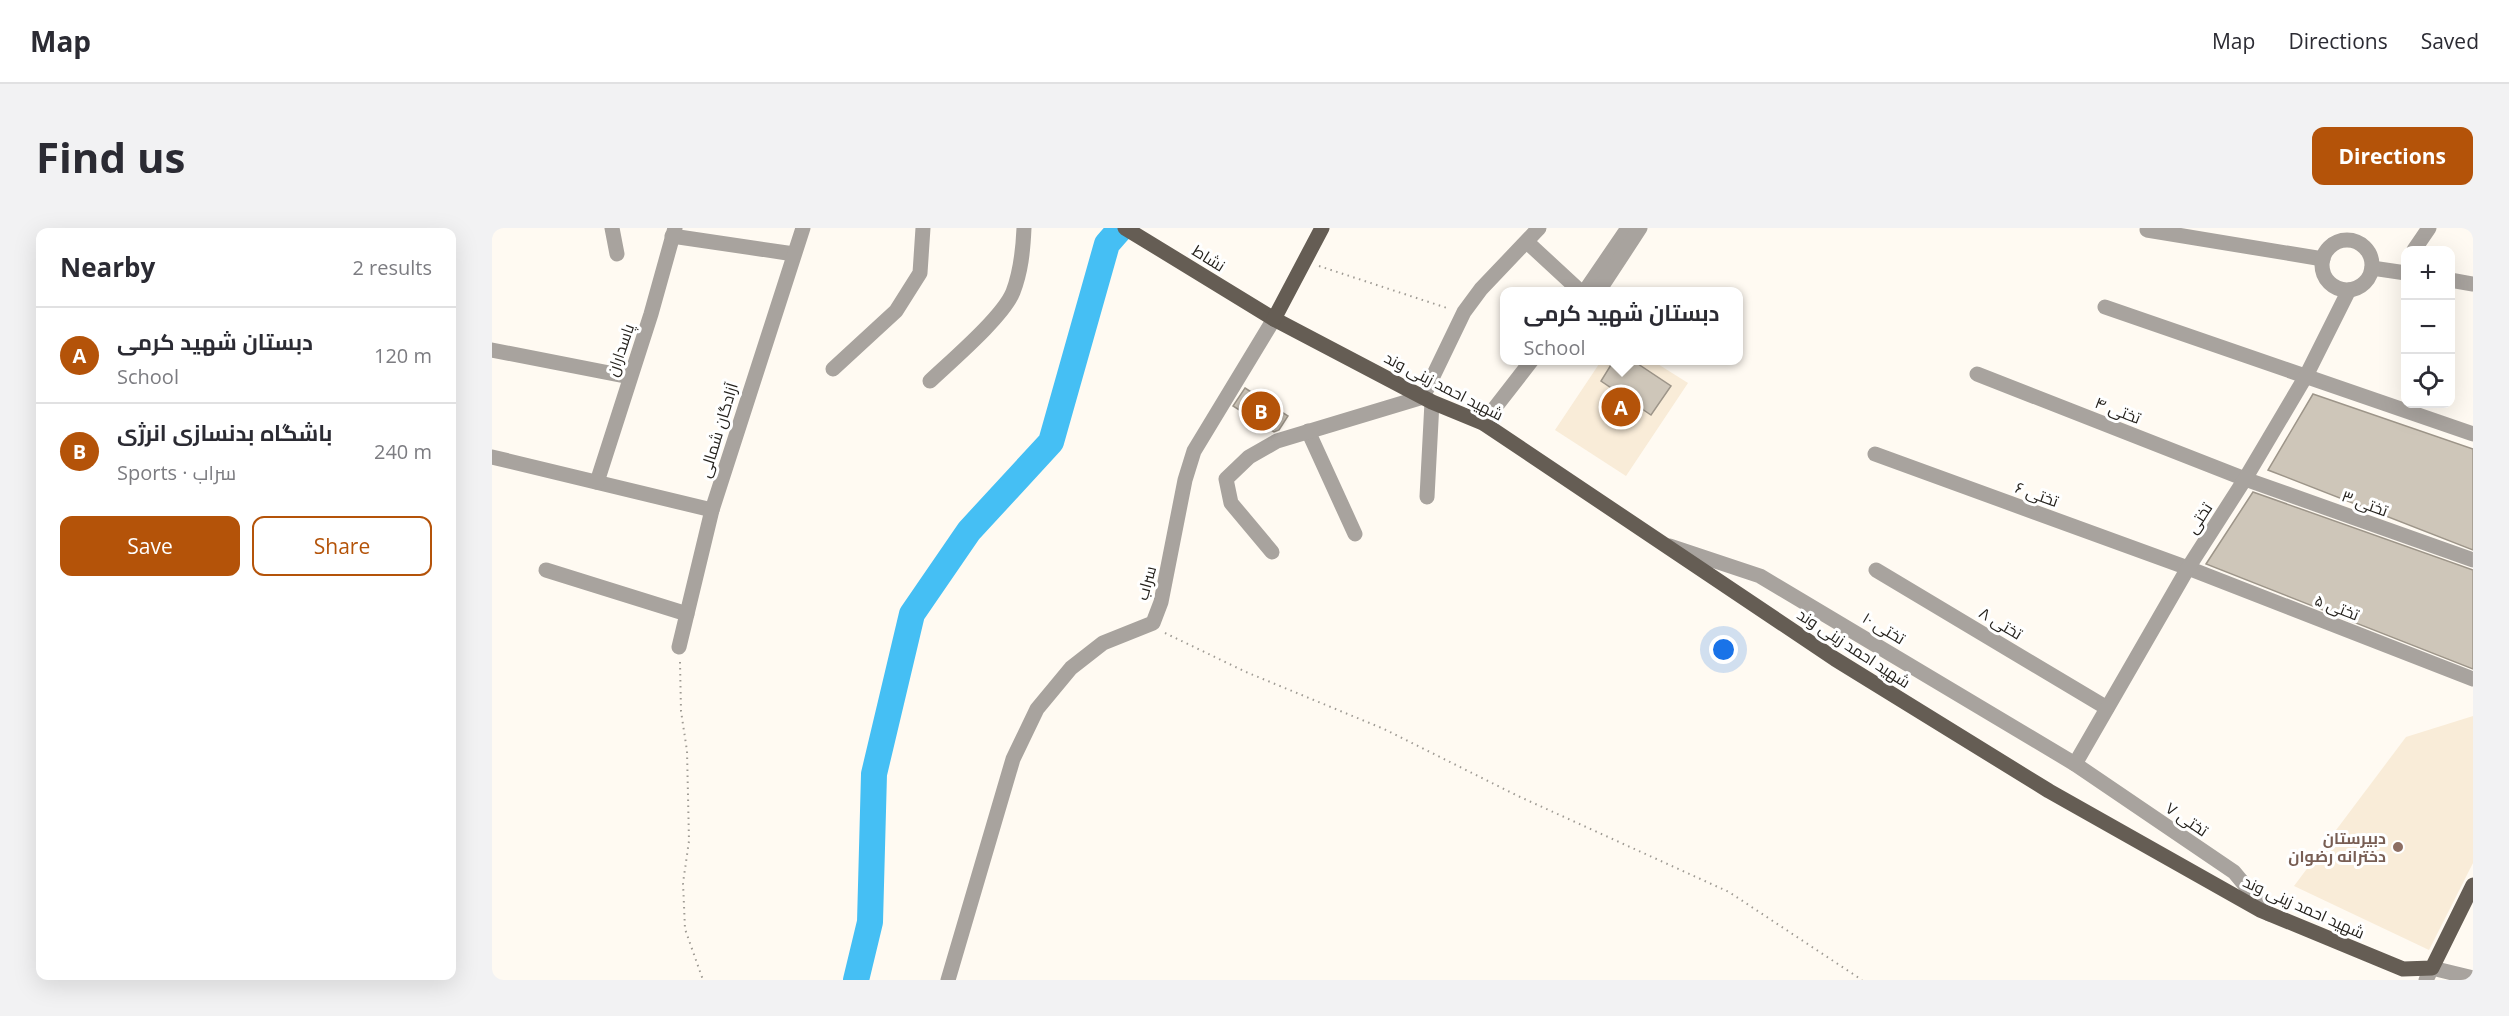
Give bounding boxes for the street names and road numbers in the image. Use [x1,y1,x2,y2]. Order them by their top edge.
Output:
street label: نشاط [1188,239,1230,277]
street label: پاسداران [601,320,640,380]
street label: شهید احمد زینی وند [1381,346,1507,426]
street label: آزادگان شمالی [693,379,743,480]
street label: تختی ۴ [2092,391,2145,429]
street label: تختی ۶ [2012,476,2062,512]
street label: تختی ۳ [2339,484,2392,522]
street label: تختی [2181,498,2218,538]
street label: سراب [1131,563,1161,603]
street label: تختی ۵ [2312,589,2363,626]
street label: تختی ۸ [1975,601,2027,645]
street label: شهید احمد زینی وند [1793,603,1915,693]
street label: تختی ۱۰ [1859,607,1910,650]
street label: تختی ۷ [2161,797,2213,842]
street label: شهید احمد زینی وند [2240,870,2368,944]

